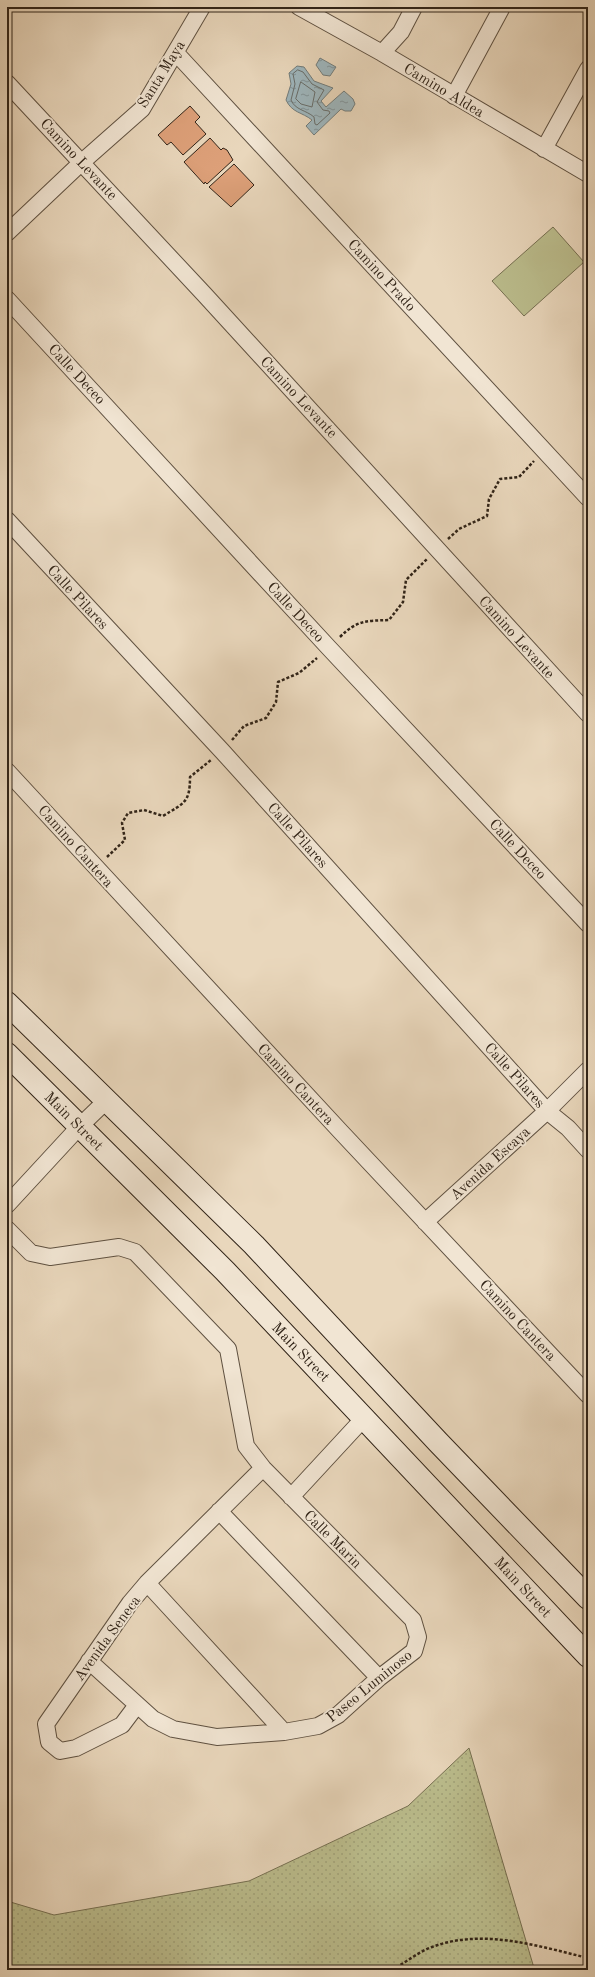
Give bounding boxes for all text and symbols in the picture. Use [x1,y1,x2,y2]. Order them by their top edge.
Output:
street label: Santa Maya [136,38,189,111]
street label: Camino Aldea [400,61,487,121]
street label: Camino Levante [37,116,119,204]
street label: Camino Prado [344,237,418,315]
street label: Calle Deceo [44,342,107,408]
street label: Camino Levante [257,354,339,442]
street label: Calle Pilares [43,563,110,633]
street label: Calle Deceo [263,580,326,646]
street label: Camino Levante [475,594,557,682]
street label: Calle Pilares [264,801,330,871]
street label: Camino Cantera [34,803,116,891]
street label: Calle Deceo [485,817,548,883]
street label: Calle Pilares [481,1041,547,1111]
street label: Camino Cantera [254,1042,336,1129]
street label: Main Street [41,1090,105,1154]
street label: Avenida Escaya [448,1124,534,1204]
street label: Camino Cantera [476,1278,558,1365]
street label: Main Street [268,1320,332,1386]
street label: Calle Marin [300,1508,364,1572]
street label: Main Street [490,1555,553,1621]
street label: Avenida Seneca [72,1593,144,1684]
street label: Paseo Luminoso [324,1648,416,1726]

